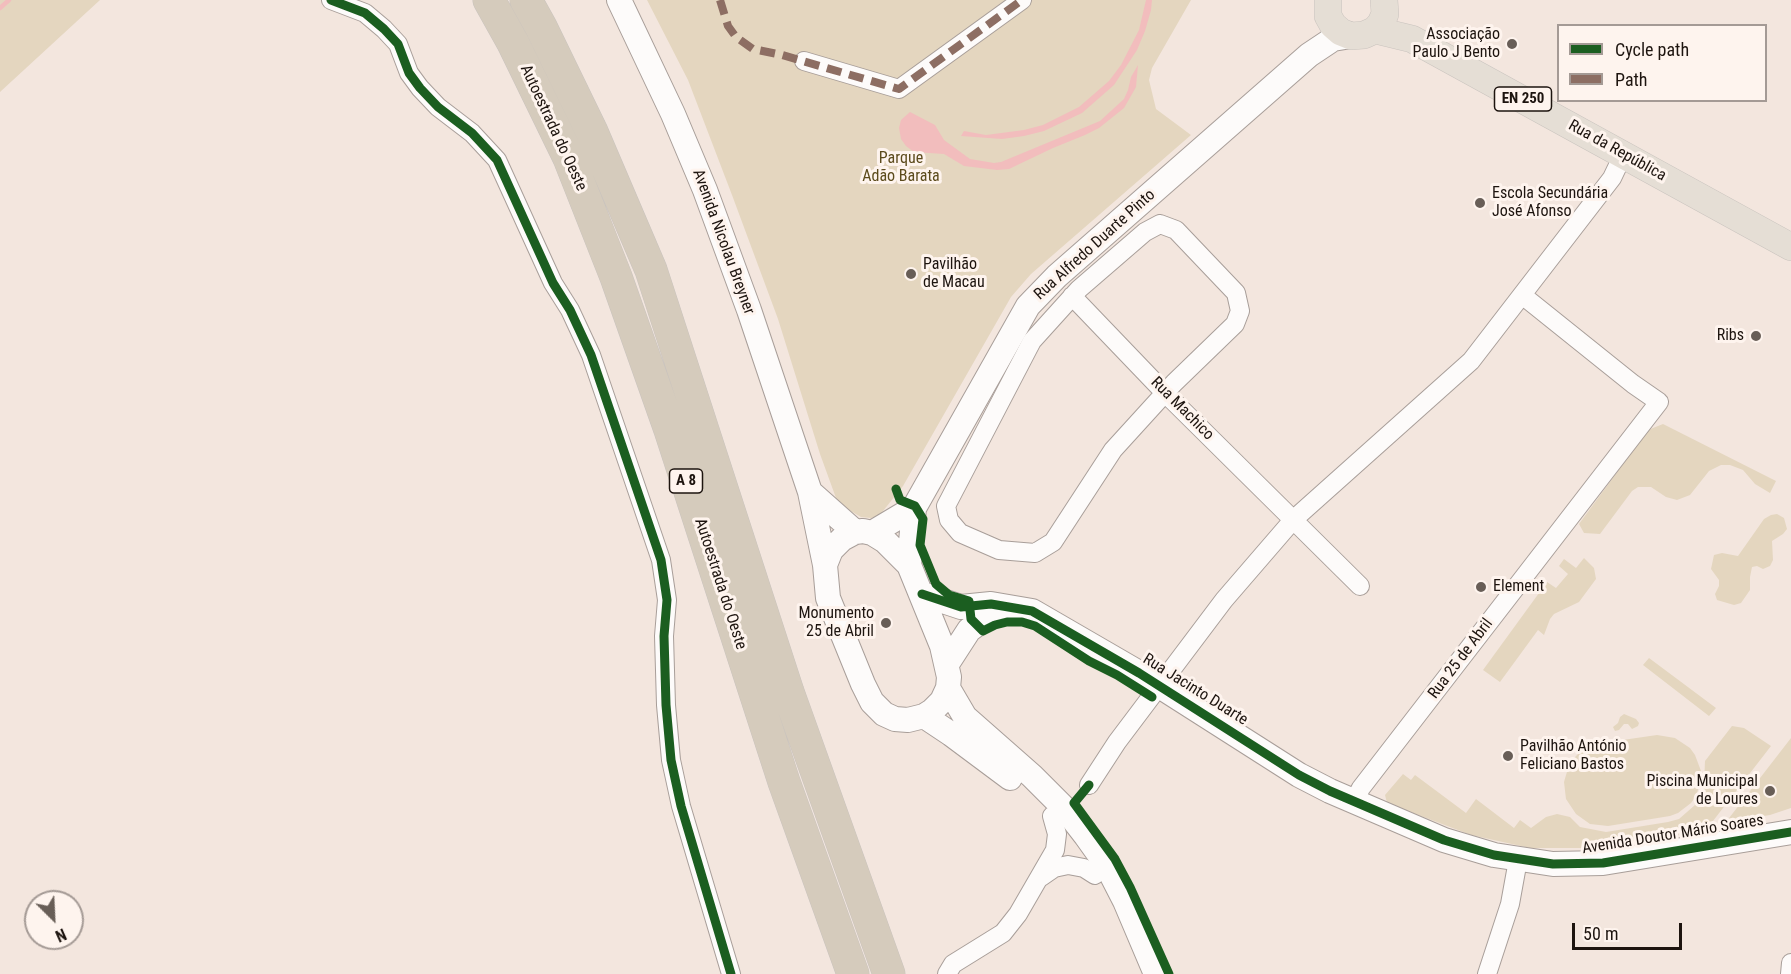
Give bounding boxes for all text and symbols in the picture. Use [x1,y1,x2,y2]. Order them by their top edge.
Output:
legend [1557,24,1767,102]
place label: Associação Paulo J Bento [1412,25,1500,63]
marker: Associação Paulo J Bento [1505,37,1519,51]
text: Cycle path [1615,39,1689,60]
street label: Autoestrada do Oeste [515,62,591,194]
text: Path [1615,69,1648,90]
road number: EN 250 [1494,87,1552,111]
street label: Rua da República [1565,116,1669,186]
park label: Parque Adão Barata [862,149,940,187]
street label: Avenida Nicolau Breyner [688,167,758,317]
place label: Escola Secundária José Afonso [1492,184,1608,222]
street label: Rua Alfredo Duarte Pinto [1031,186,1159,304]
marker: Escola Secundária José Afonso [1473,196,1487,210]
place label: Pavilhão de Macau [923,255,985,293]
marker: Pavilhão de Macau [904,267,918,281]
place label: Ribs [1717,326,1744,346]
marker: Ribs [1749,329,1763,343]
street label: Rua Machico [1146,373,1218,445]
road number: A 8 [670,469,702,493]
street label: Autoestrada do Oeste [690,516,750,652]
place label: Element [1493,577,1544,597]
marker: Element [1474,580,1488,594]
place label: Monumento 25 de Abril [798,604,874,642]
street label: Rua 25 de Abril [1425,615,1497,703]
marker: Monumento 25 de Abril [879,616,893,630]
street label: Rua Jacinto Duarte [1139,650,1251,730]
place label: Pavilhão António Feliciano Bastos [1520,737,1627,775]
marker: Pavilhão António Feliciano Bastos [1501,749,1515,763]
place label: Piscina Municipal de Loures [1646,772,1758,810]
marker: Piscina Municipal de Loures [1763,784,1777,798]
street label: Avenida Doutor Mário Soares [1581,811,1765,859]
north arrow [24,890,84,950]
scale bar [1575,911,1684,949]
text: 50 m [1583,923,1618,944]
text: N [52,924,69,946]

